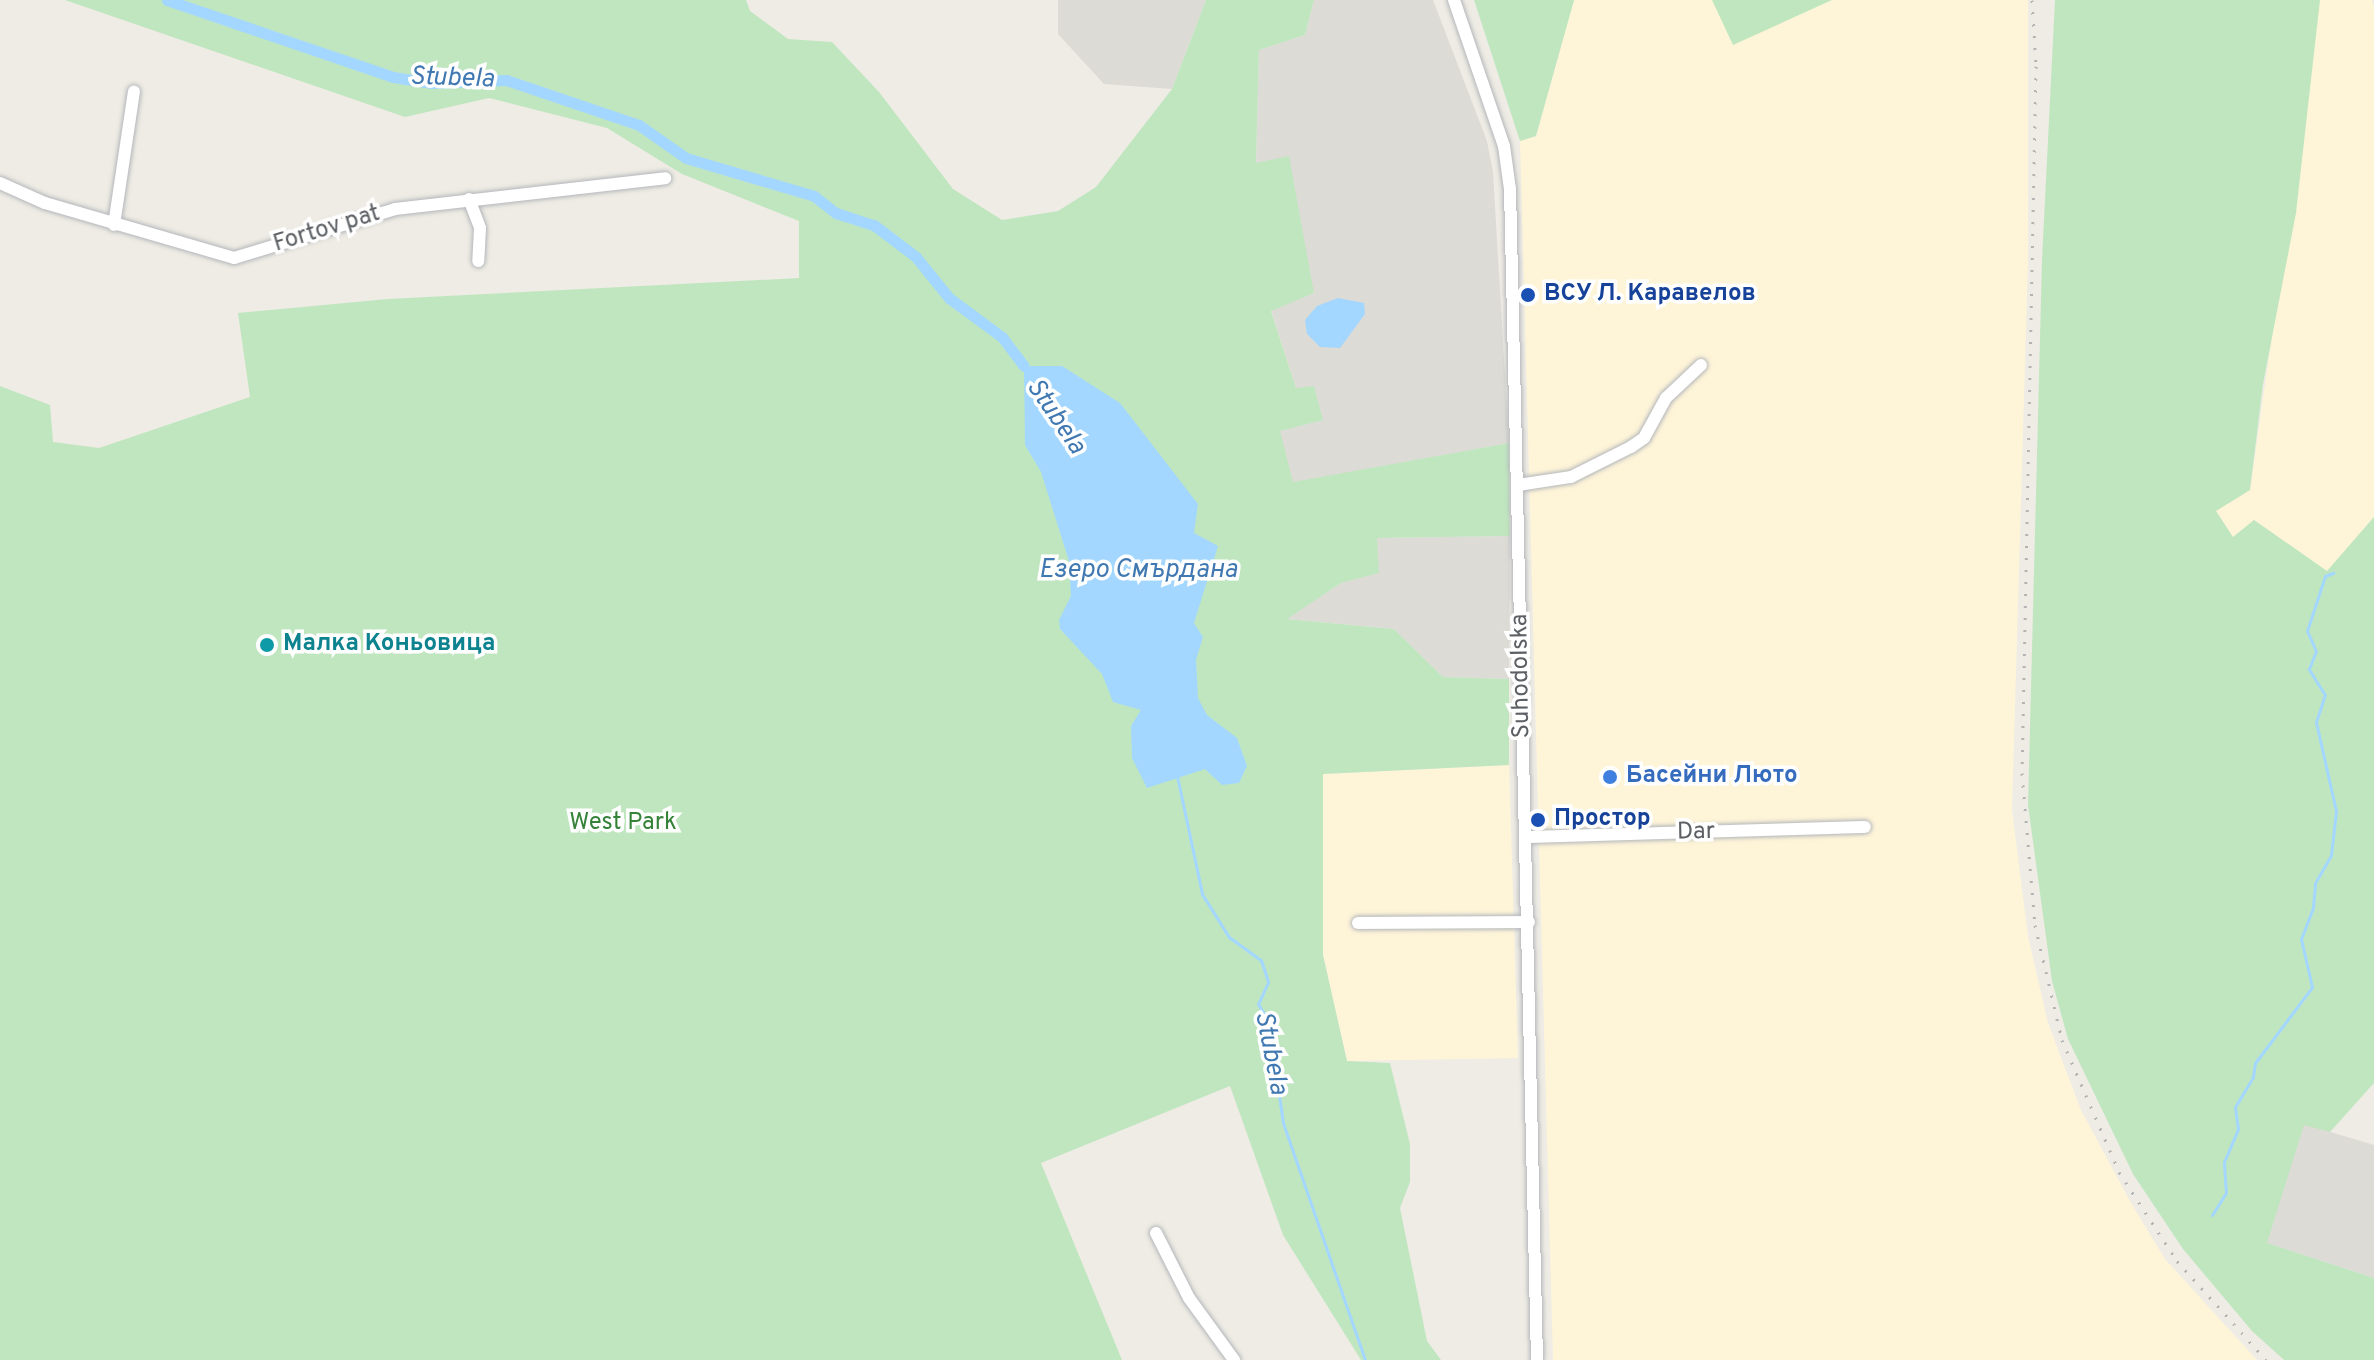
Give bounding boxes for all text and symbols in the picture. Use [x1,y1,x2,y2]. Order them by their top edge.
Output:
water label: Stubela [409,62,495,96]
street label: Fortov pat [270,200,384,260]
place label: ВСУ Л. Каравелов [1544,281,1757,309]
marker: ВСУ Л. Каравелов [1519,286,1537,304]
water label: Stubela [1018,373,1092,461]
water label: Езеро Смърдана [1039,555,1237,587]
street label: Suhodolska [1507,613,1537,739]
place label: Малка Коньовица [283,631,495,659]
marker: Малка Коньовица [258,636,276,654]
place label: Басейни Люто [1626,763,1798,791]
marker: Басейни Люто [1601,768,1619,786]
place label: Простор [1554,806,1651,834]
park label: West Park [569,810,677,838]
marker: Простор [1529,811,1547,829]
street label: Dar [1677,818,1715,848]
water label: Stubela [1247,1009,1293,1097]

